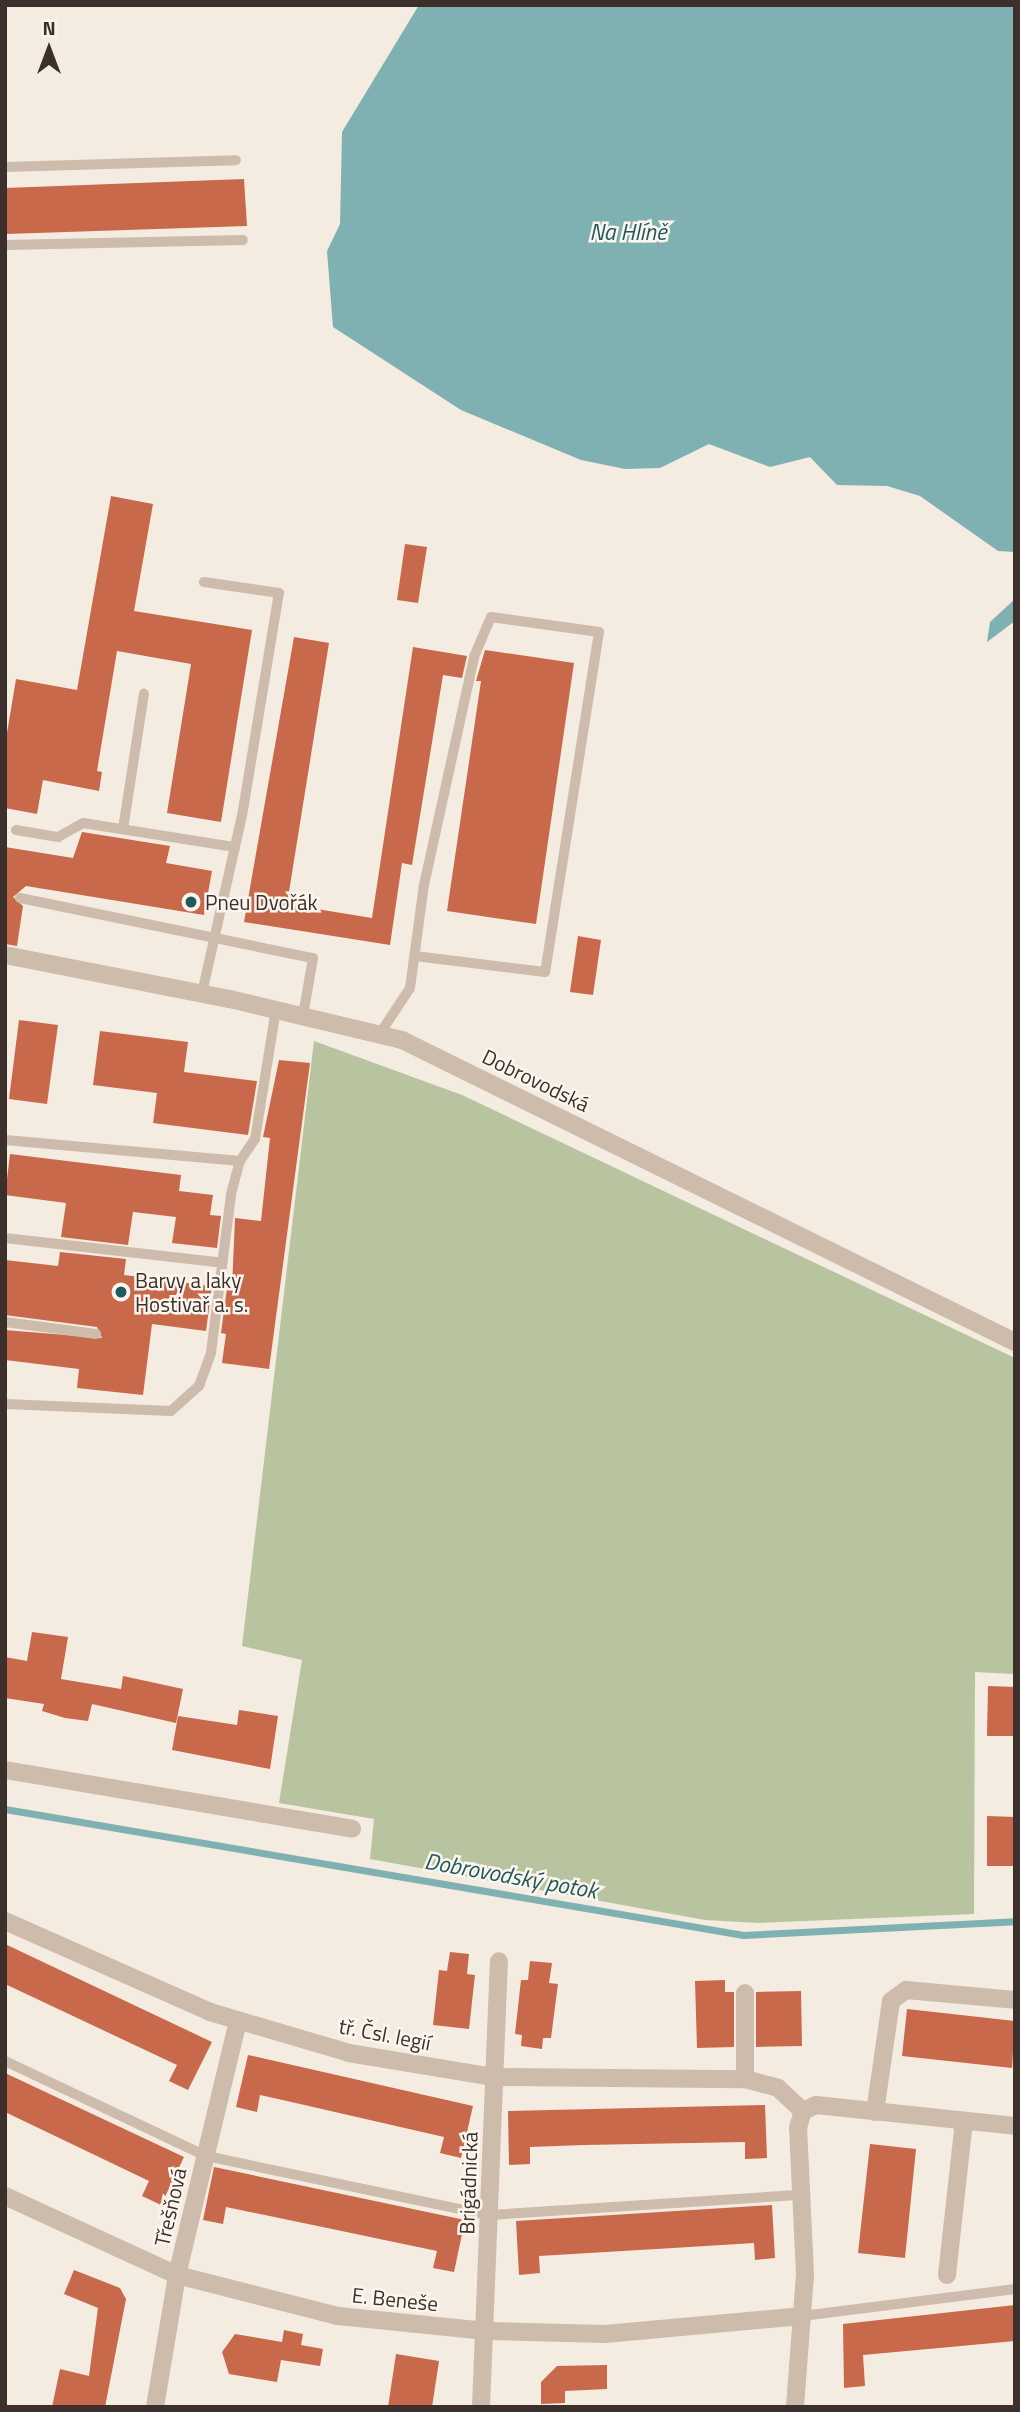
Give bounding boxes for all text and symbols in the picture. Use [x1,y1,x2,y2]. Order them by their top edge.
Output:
text: N [42,13,56,42]
north arrow [14,14,84,84]
water label: Na Hlíně [589,218,667,246]
place label: Pneu Dvořák [205,889,317,915]
marker: Pneu Dvořák [183,894,199,910]
street label: Dobrovodská [478,1043,594,1117]
place label: Barvy a laky Hostivař a. s. [135,1267,248,1317]
marker: Barvy a laky Hostivař a. s. [113,1284,129,1300]
water label: Dobrovodský potok [422,1847,600,1905]
street label: tř. Čsl. legií [337,2013,433,2055]
street label: Brigádnická [454,2131,482,2235]
street label: Třešňová [149,2165,191,2249]
street label: E. Beneše [351,2282,439,2316]

